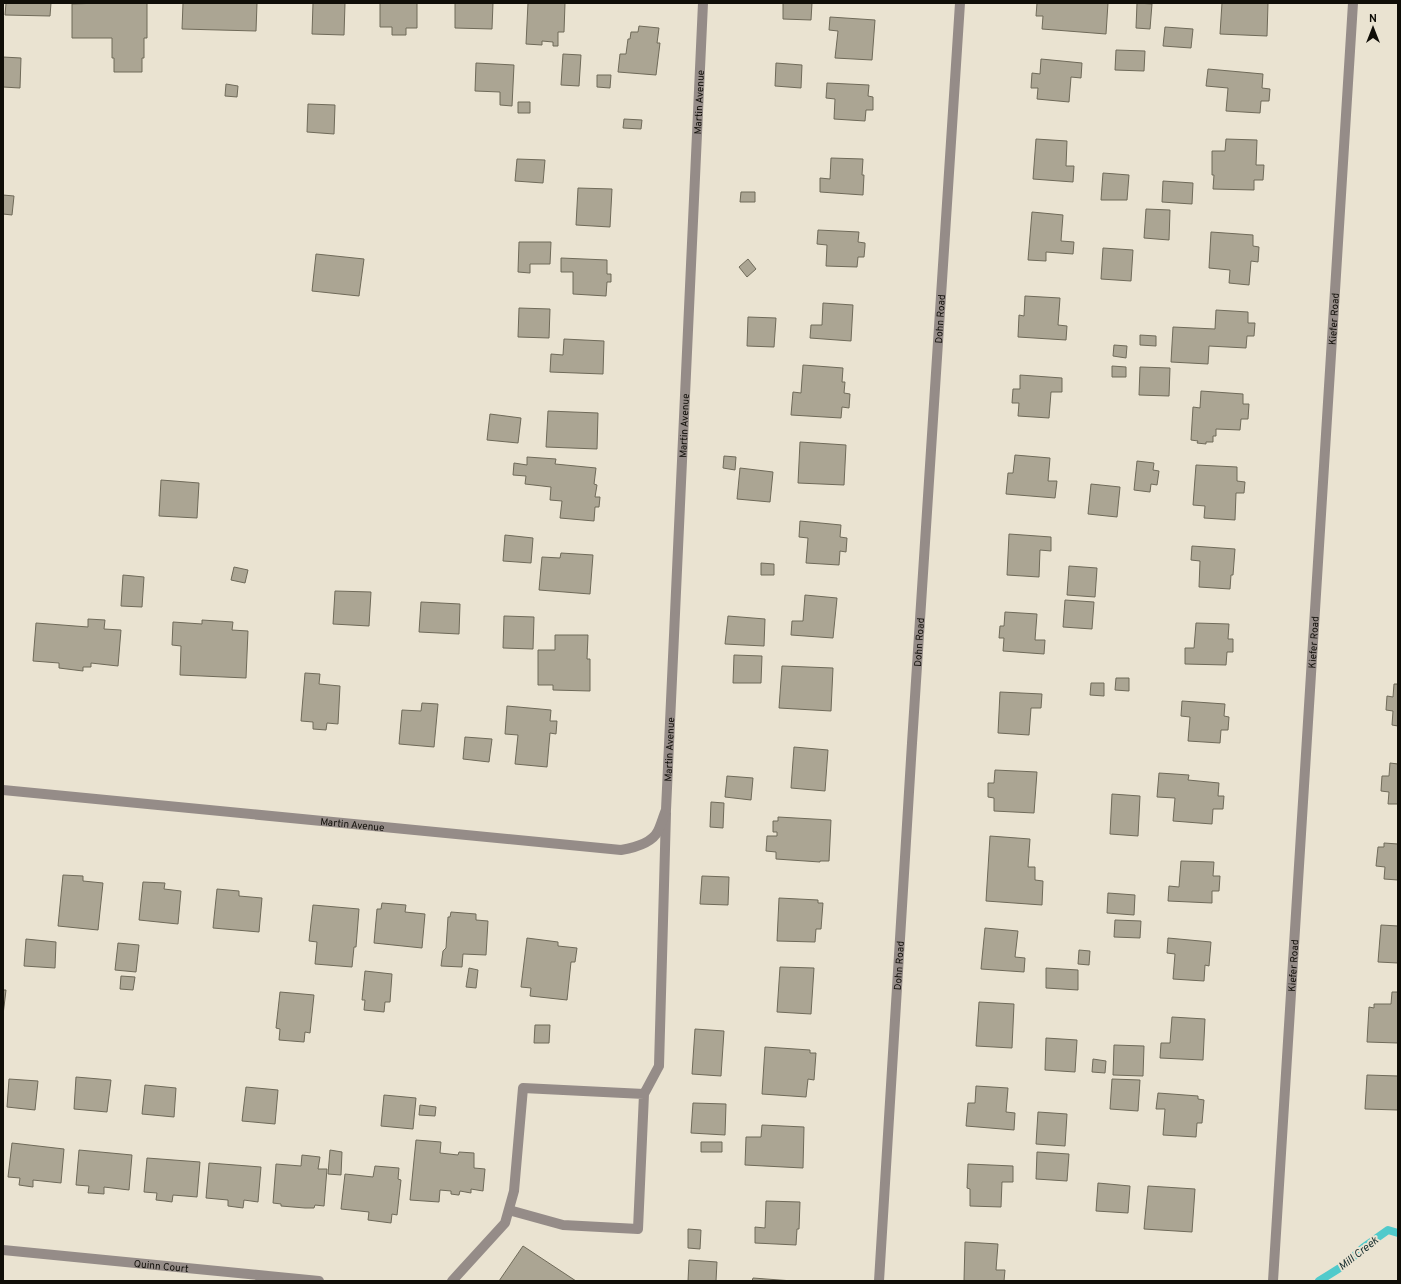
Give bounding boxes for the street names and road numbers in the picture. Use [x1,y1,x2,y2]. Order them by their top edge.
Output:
street label: Martin Avenue [692,70,708,135]
street label: Kiefer Road [1327,292,1343,346]
street label: Dohn Road [933,294,949,344]
street label: Martin Avenue [677,393,693,458]
street label: Kiefer Road [1306,616,1323,669]
street label: Dohn Road [912,617,928,667]
street label: Martin Avenue [662,717,678,782]
street label: Martin Avenue [320,816,385,835]
street label: Kiefer Road [1286,939,1302,992]
street label: Dohn Road [892,941,908,991]
street label: Quinn Court [133,1258,189,1276]

